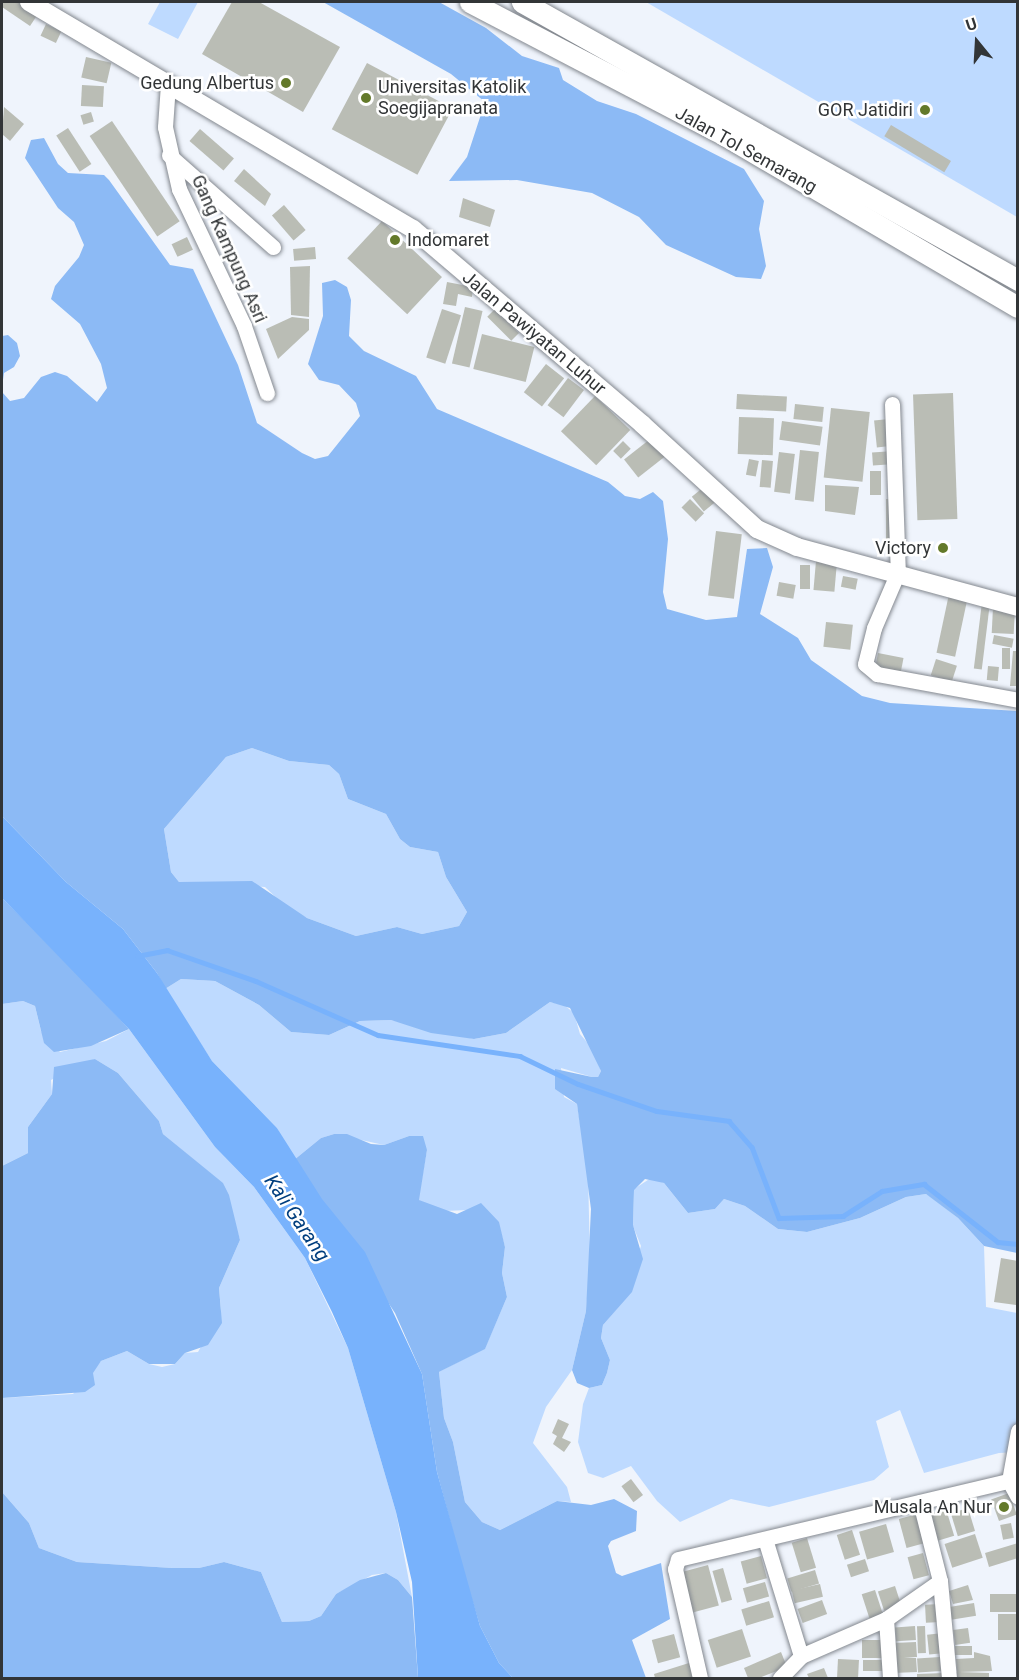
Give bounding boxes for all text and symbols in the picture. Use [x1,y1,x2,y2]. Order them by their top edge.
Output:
north arrow [947,12,1007,72]
text: U [963,14,979,35]
place label: Gedung Albertus [140,72,274,94]
marker: Gedung Albertus [279,76,293,90]
place label: Universitas Katolik Soegijapranata [378,77,526,119]
marker: Universitas Katolik Soegijapranata [359,91,373,105]
place label: GOR Jatidiri [818,99,913,121]
street label: Jalan Tol Semarang [671,102,821,198]
marker: GOR Jatidiri [918,103,932,117]
street label: Gang Kampung Asri [187,172,271,326]
place label: Indomaret [407,229,489,251]
marker: Indomaret [388,233,402,247]
street label: Jalan Pawiyatan Luhur [458,267,610,399]
place label: Victory [875,537,931,559]
marker: Victory [936,541,950,555]
water label: Kali Garang [259,1170,335,1266]
place label: Musala An Nur [874,1496,992,1518]
marker: Musala An Nur [997,1500,1011,1514]

